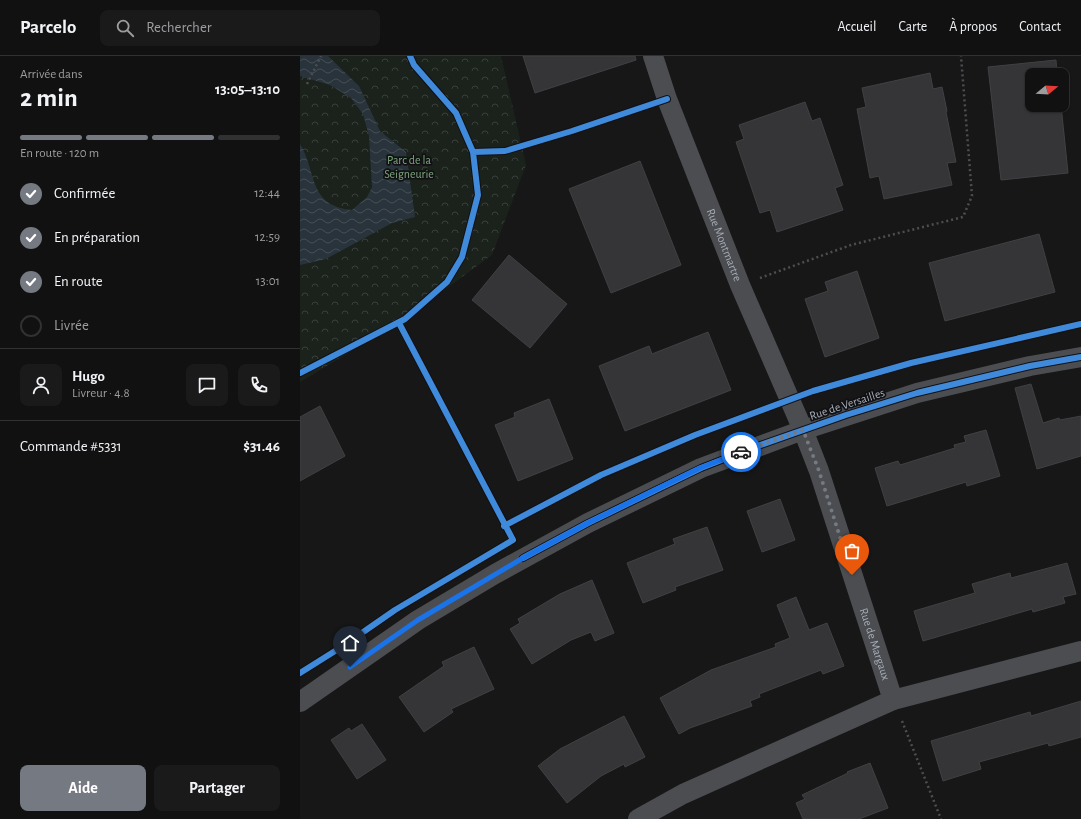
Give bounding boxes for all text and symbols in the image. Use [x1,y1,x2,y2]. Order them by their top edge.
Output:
search box [100,10,380,46]
icon: search [114,17,136,39]
text: Parcelo [20,18,76,37]
text: Rechercher [146,20,212,35]
text: Accueil [837,20,876,34]
text: Carte [898,20,927,34]
text: À propos [949,20,997,34]
text: Contact [1019,20,1061,34]
text: Arrivée dans [20,68,83,81]
north arrow [1025,68,1069,112]
map controls [1025,68,1069,112]
text: 13:05–13:10 [215,82,280,97]
text: 2 min [20,85,78,111]
text: En route · 120 m [20,147,99,160]
park label: Parc de la Seigneurie [384,154,434,180]
icon: check [20,183,42,205]
text: Confirmée [54,186,115,201]
text: 12:44 [254,187,280,200]
street label: Rue Montmartre [705,207,744,283]
icon: check [20,227,42,249]
text: En préparation [54,230,140,245]
text: 12:59 [255,231,280,244]
icon: check [20,271,42,293]
text: En route [54,274,103,289]
text: 13:01 [256,275,280,288]
text: Livrée [54,318,89,333]
button: person [20,364,62,406]
button: chat [186,364,228,406]
button: phone [238,364,280,406]
text: Hugo [72,369,105,384]
street label: Rue de Versailles [808,386,886,422]
text: Livreur · 4.8 [72,387,130,400]
courier [721,432,761,472]
text: Commande #5331 [20,439,122,454]
text: $31.46 [243,439,280,454]
icon: car [730,441,752,463]
pin [835,534,869,575]
icon: bag [841,540,863,562]
street label: Rue de Margaux [858,606,892,682]
pin [333,626,367,667]
icon: home [339,632,361,654]
button: Aide [20,765,146,811]
button: Partager [154,765,280,811]

